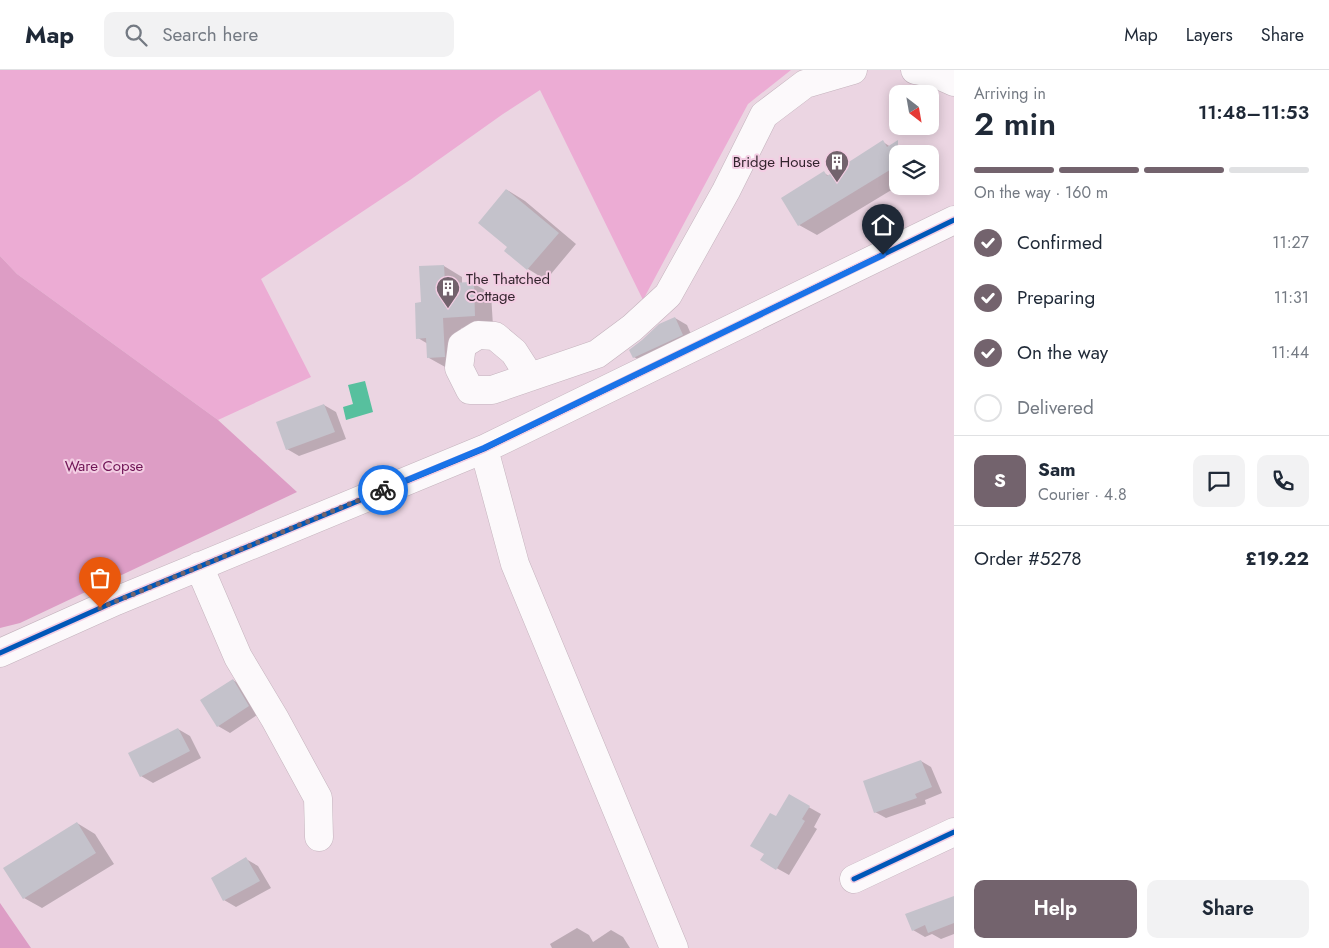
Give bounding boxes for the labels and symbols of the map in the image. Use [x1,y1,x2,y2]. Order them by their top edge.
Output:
north arrow [889,85,939,135]
building icon: Bridge House [824,149,850,183]
place label: Bridge House [733,151,820,173]
pin [862,204,904,255]
place label: The Thatched Cottage [466,268,550,307]
building icon: The Thatched Cottage [435,275,461,309]
park label: Ware Copse [65,455,144,477]
courier [358,465,408,515]
pin [79,557,121,608]

